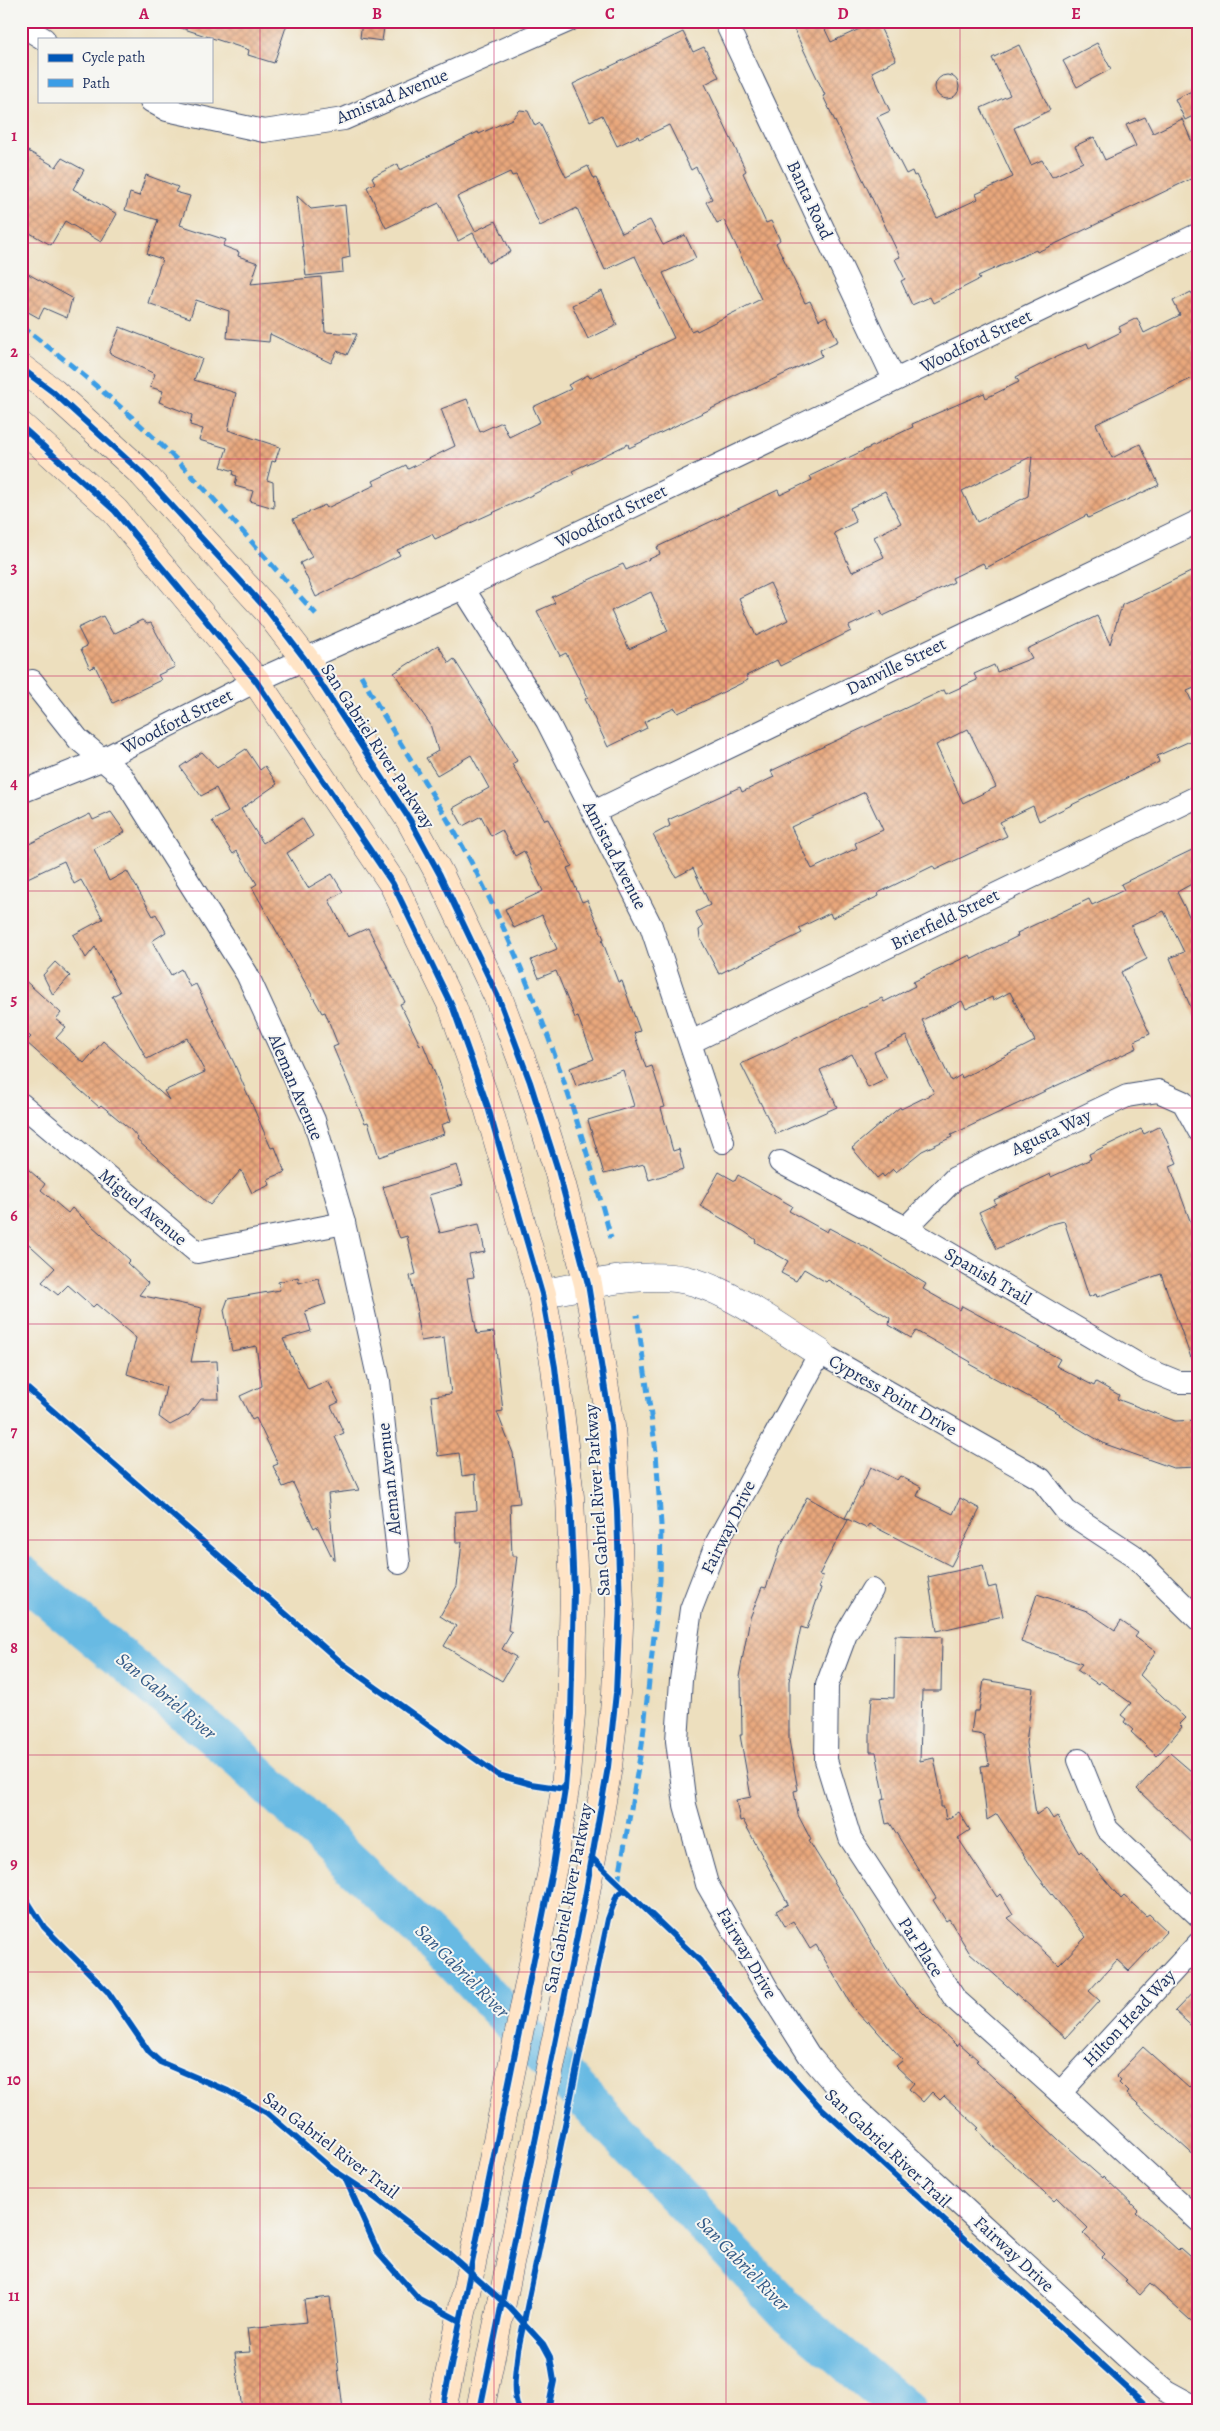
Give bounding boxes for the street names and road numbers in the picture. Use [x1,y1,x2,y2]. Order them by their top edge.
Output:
street label: Amistad Avenue [332,63,451,130]
street label: Banta Road [781,157,839,244]
street label: Woodford Street [915,303,1036,379]
street label: Woodford Street [550,478,671,554]
street label: Danville Street [842,631,950,701]
street label: San Gabriel River Parkway [315,659,441,834]
street label: Woodford Street [116,683,237,760]
street label: Amistad Avenue [577,796,653,913]
street label: Brierfield Street [887,882,1003,956]
street label: Aleman Avenue [262,1029,329,1144]
street label: Agusta Way [1006,1103,1096,1161]
street label: Miguel Avenue [94,1163,192,1251]
street label: Spanish Trail [940,1241,1036,1311]
street label: Cypress Point Drive [824,1349,962,1441]
street label: San Gabriel River Parkway [578,1402,616,1597]
street label: Aleman Avenue [371,1422,407,1537]
street label: Fairway Drive [695,1476,761,1578]
street label: San Gabriel River Parkway [538,1800,598,1995]
street label: Fairway Drive [711,1903,783,2003]
street label: Par Place [893,1913,949,1981]
street label: Hilton Head Way [1077,1963,1181,2072]
street label: San Gabriel River Trail [820,2083,957,2213]
street label: San Gabriel River Trail [258,2086,404,2204]
street label: Fairway Drive [969,2211,1059,2297]

